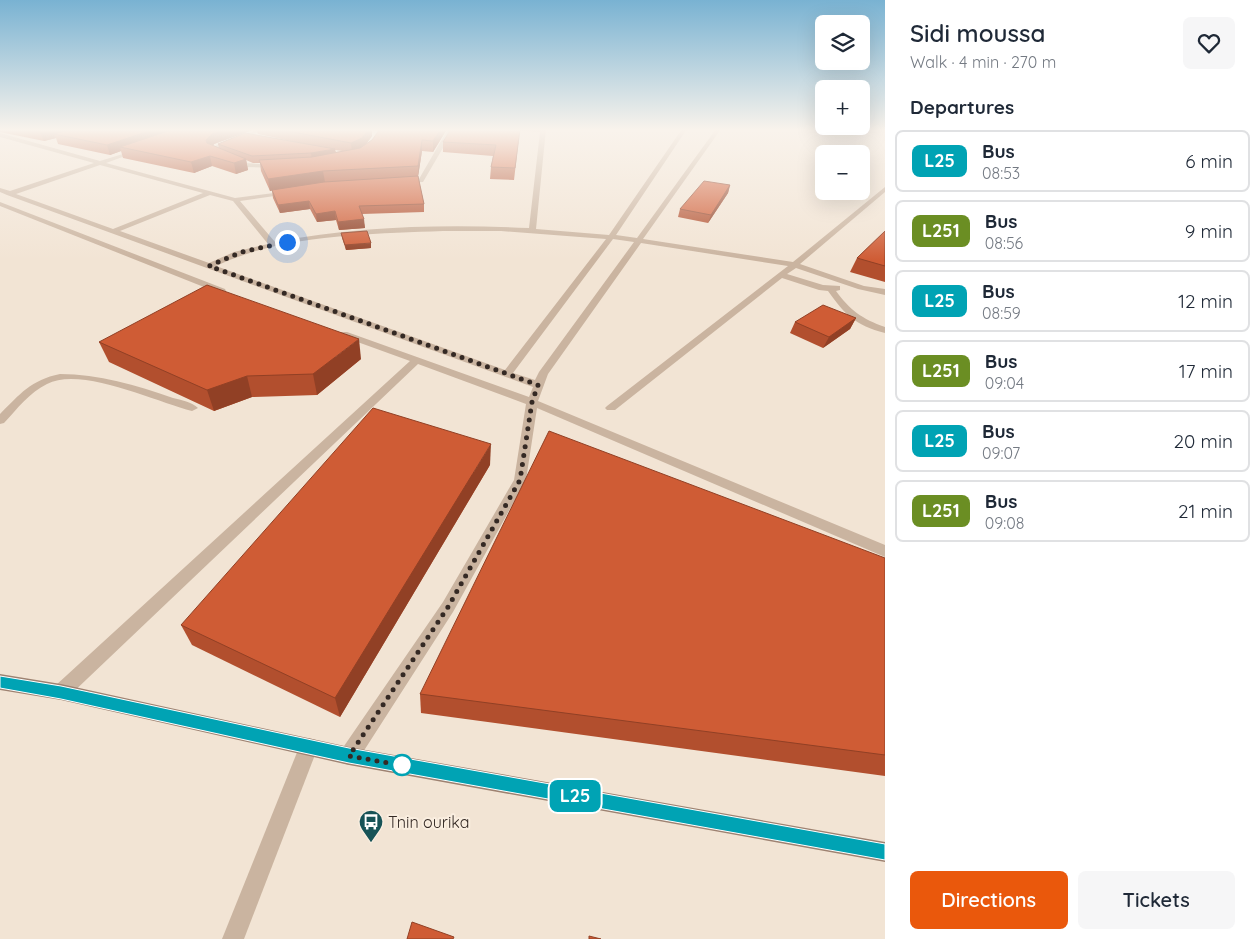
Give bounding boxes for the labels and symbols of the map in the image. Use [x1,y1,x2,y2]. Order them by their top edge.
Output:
your location [275,230,300,255]
unlabelled marker [391,754,413,776]
line badge: L25 [546,780,604,812]
bus stop icon: Tnin ourika [358,809,384,843]
place label: Tnin ourika [388,812,470,832]

